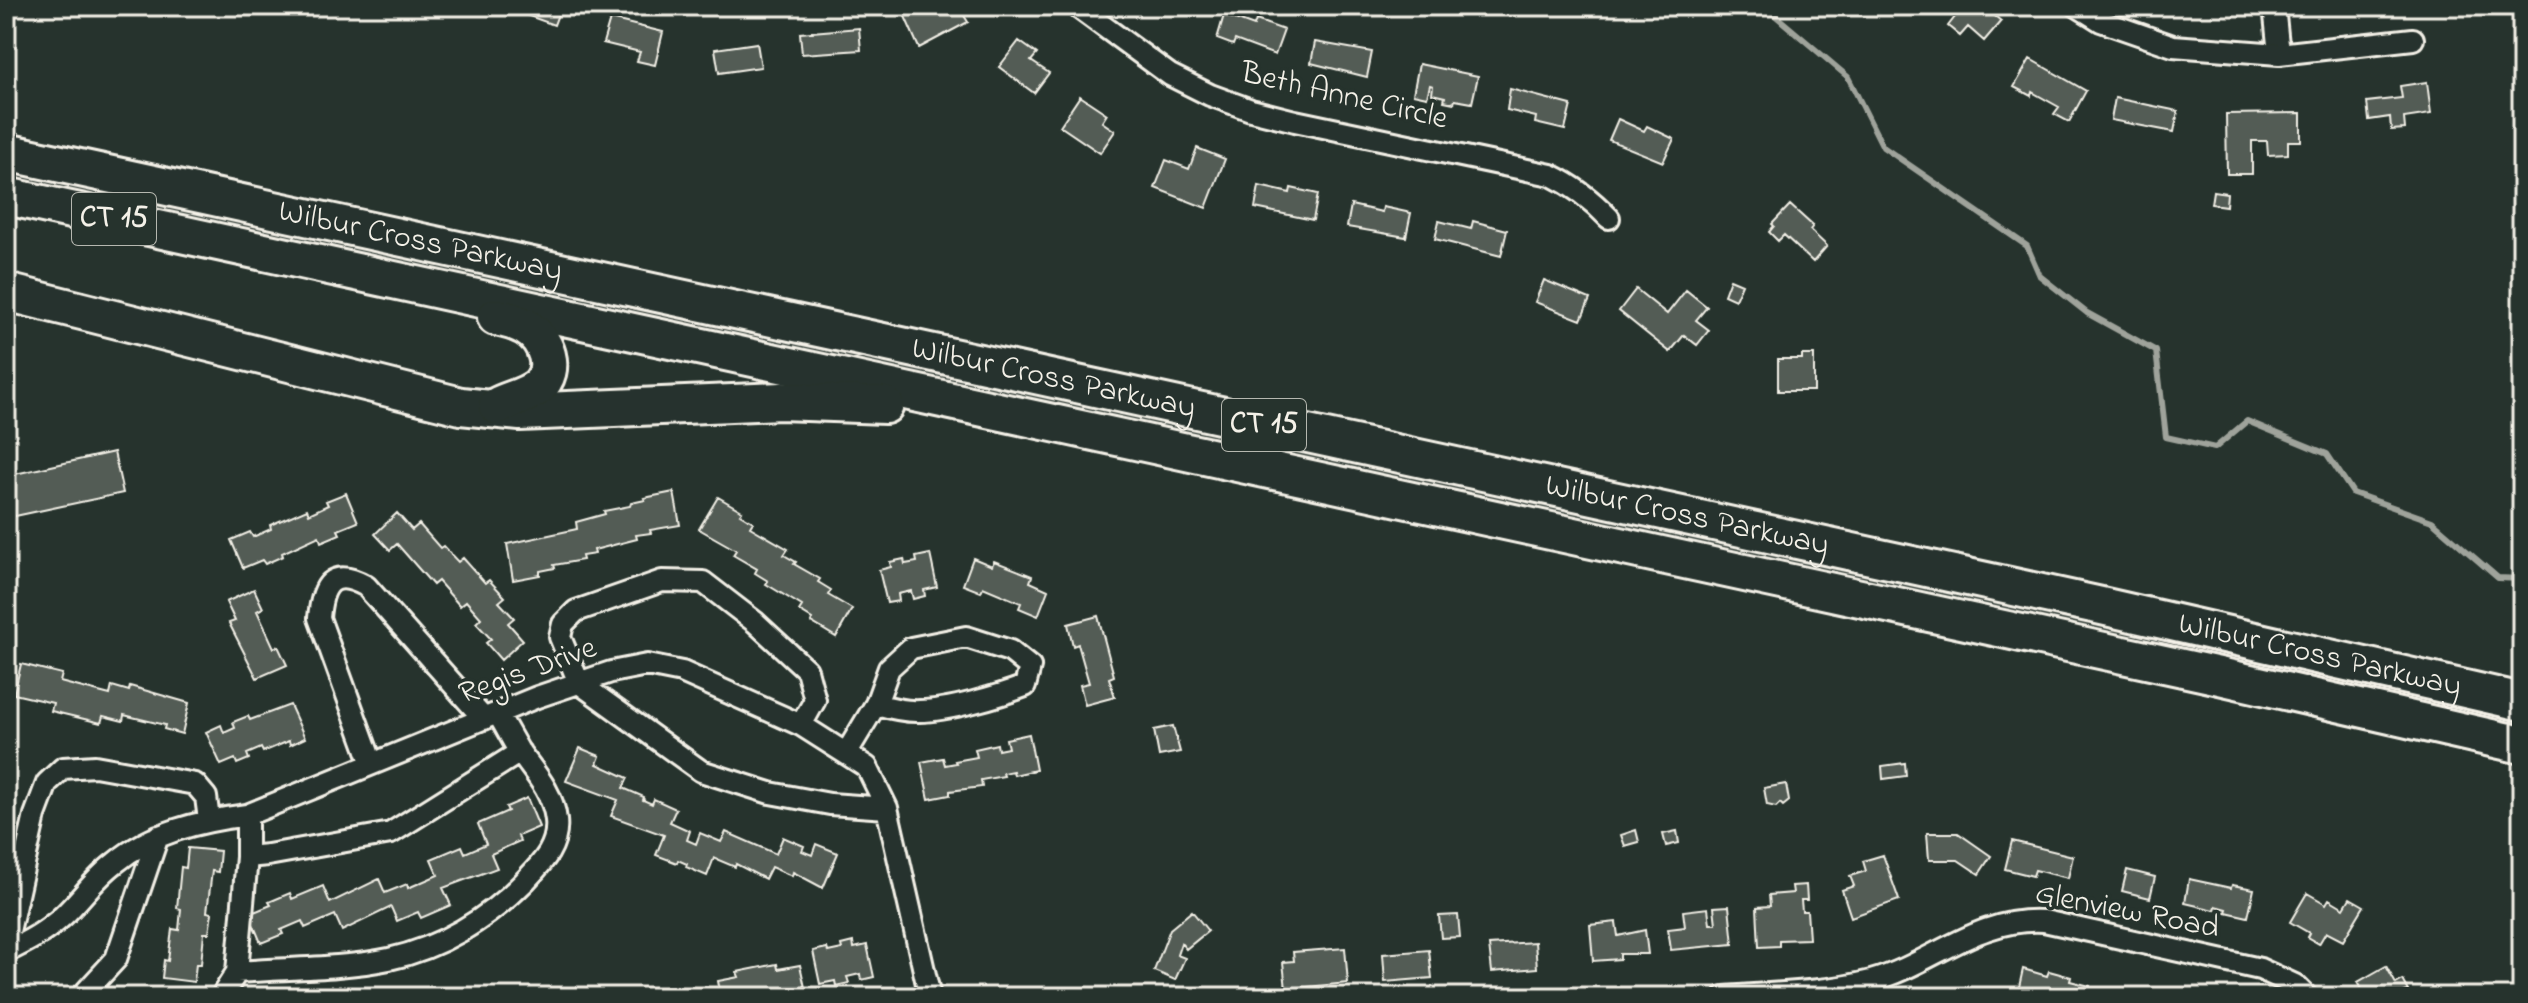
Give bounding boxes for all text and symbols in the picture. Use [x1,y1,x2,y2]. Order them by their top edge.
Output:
street label: Beth Anne Circle [1235,50,1453,144]
street label: Wilbur Cross Parkway [274,188,567,295]
road number: CT 15 [72,193,156,245]
street label: Wilbur Cross Parkway [907,325,1200,433]
road number: CT 15 [1222,399,1306,451]
street label: Wilbur Cross Parkway [1541,463,1833,570]
street label: Wilbur Cross Parkway [2174,601,2466,711]
street label: Regis Drive [453,625,604,719]
street label: Glenview Road [2031,871,2223,953]

